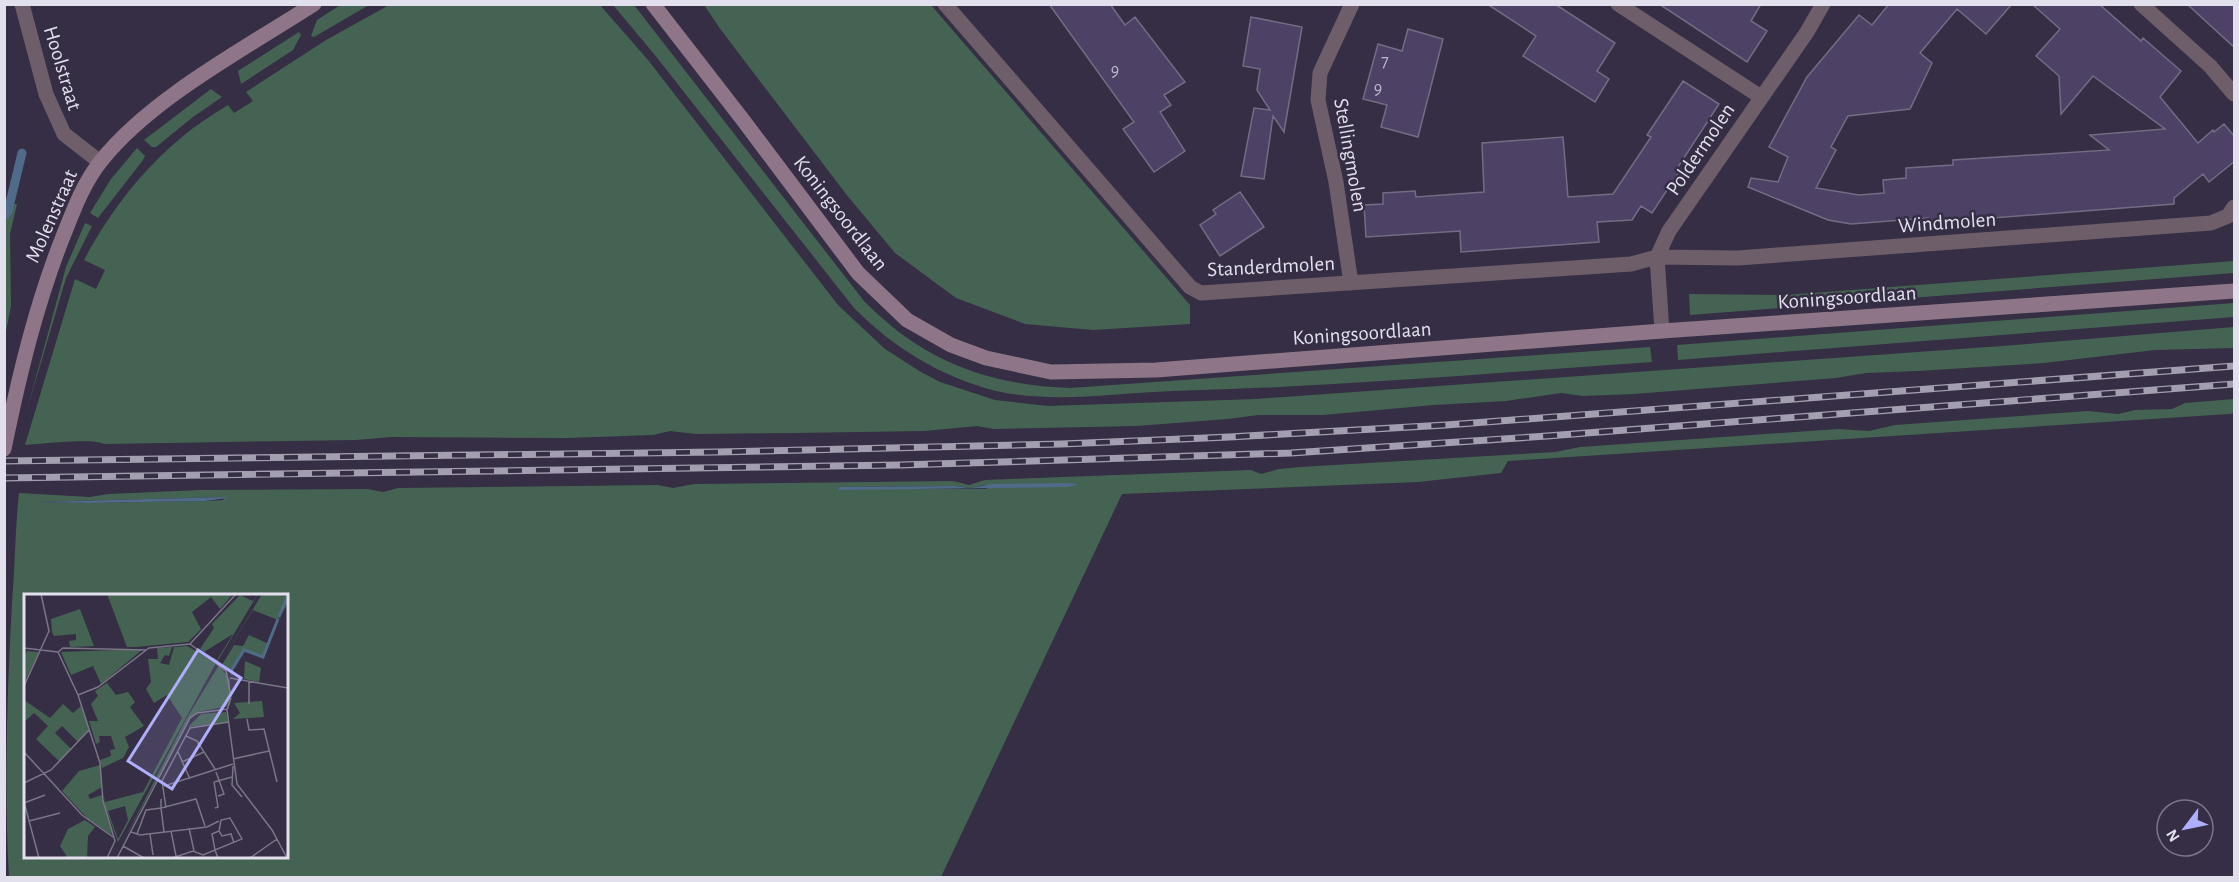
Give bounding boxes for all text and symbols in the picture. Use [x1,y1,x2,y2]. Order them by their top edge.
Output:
street label: Hoolstraat [40,24,85,113]
house number: 7 [1381,53,1389,71]
house number: 9 [1111,62,1119,80]
house number: 9 [1374,80,1382,98]
street label: Stellingmolen [1330,96,1371,214]
street label: Poldermolen [1662,100,1739,199]
street label: Koningsoordlaan [790,152,892,275]
street label: Molenstraat [22,166,81,266]
street label: Windmolen [1897,209,1997,236]
street label: Standerdmolen [1207,253,1335,280]
street label: Koningsoordlaan [1777,282,1917,313]
street label: Koningsoordlaan [1292,318,1432,349]
inset map [24,594,288,858]
north arrow [2155,798,2215,858]
text: N [2163,826,2183,844]

